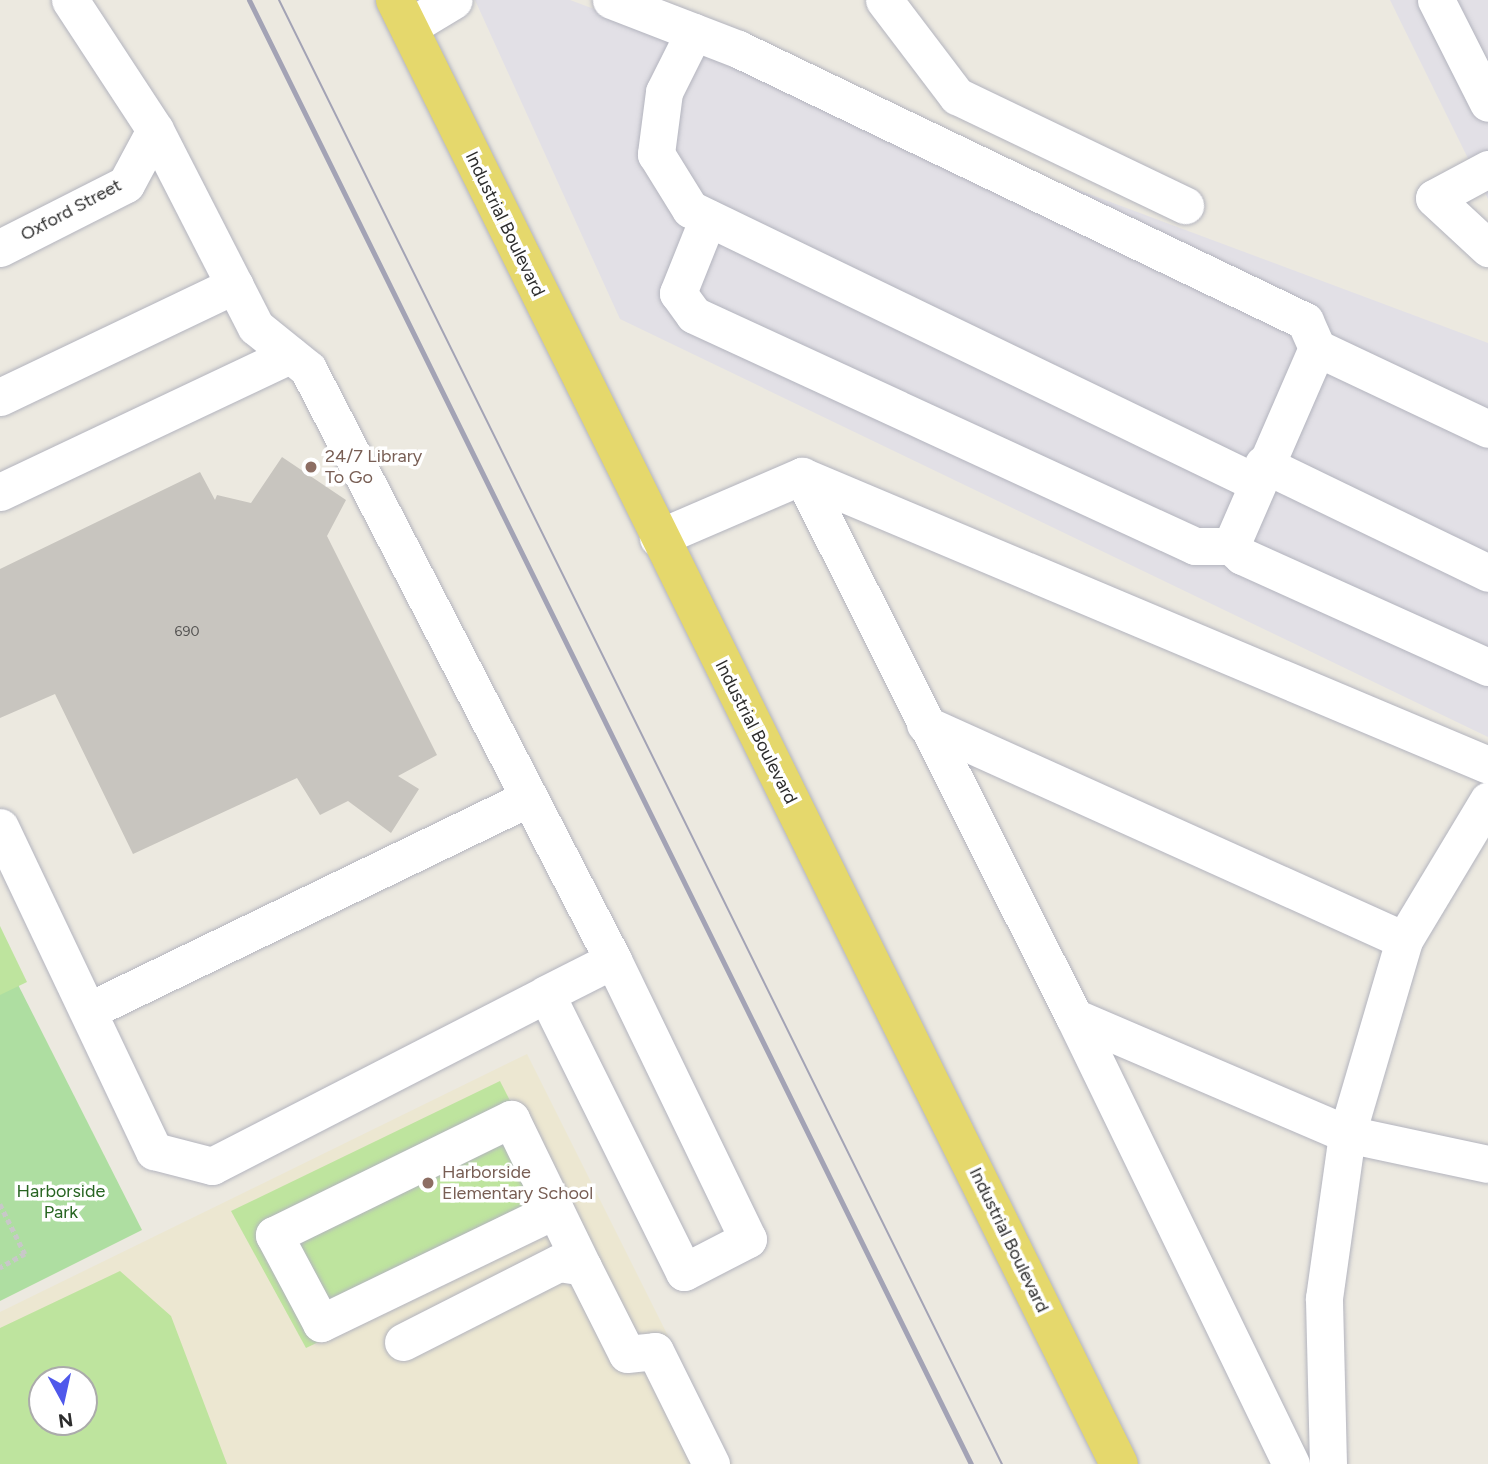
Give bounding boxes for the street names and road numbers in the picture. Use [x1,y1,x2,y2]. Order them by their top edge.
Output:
street label: Industrial Boulevard [461,148,549,300]
street label: Oxford Street [17,174,125,246]
street label: Industrial Boulevard [710,656,802,808]
street label: Industrial Boulevard [965,1164,1053,1316]

